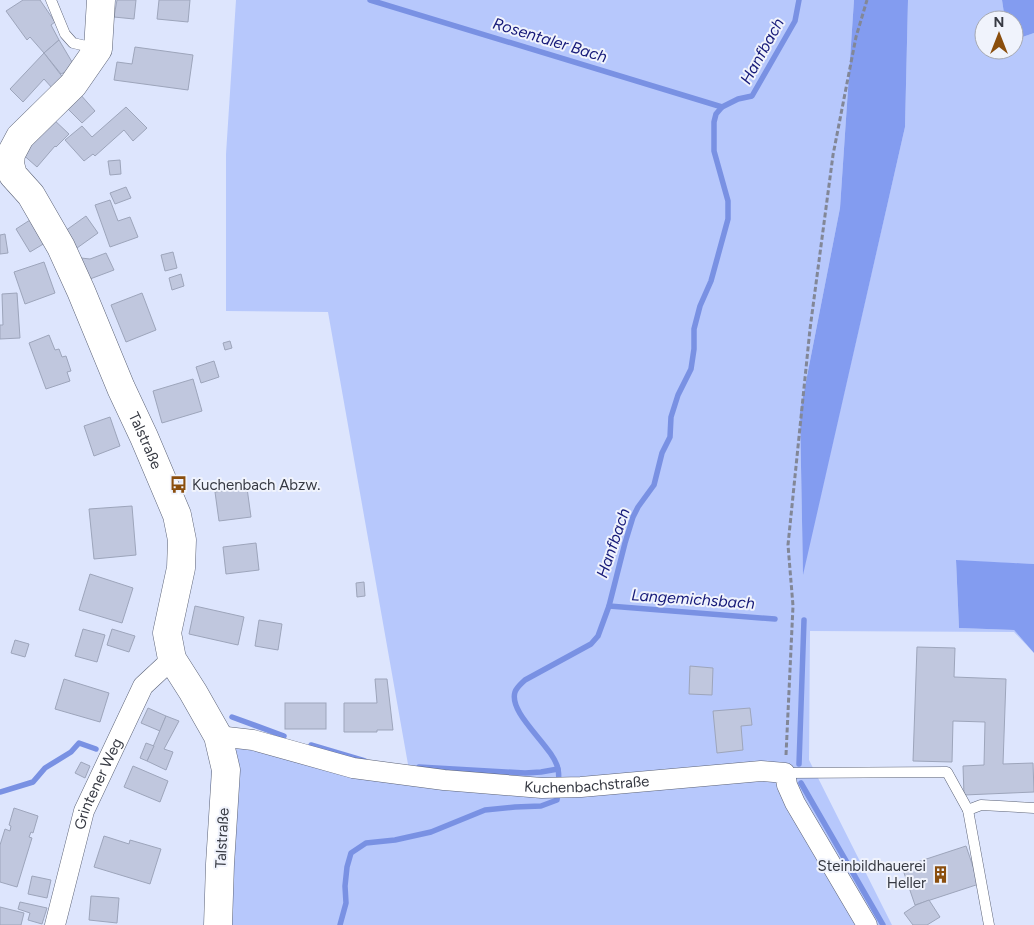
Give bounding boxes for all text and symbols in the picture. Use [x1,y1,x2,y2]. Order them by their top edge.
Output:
north arrow [974,10,1024,60]
water label: Rosentaler Bach [491,14,610,66]
text: N [994,14,1004,31]
water label: Hanfbach [736,15,788,87]
street label: Talstraße [125,409,166,472]
bus stop icon: Kuchenbach Abzw. [168,475,188,495]
place label: Kuchenbach Abzw. [192,476,320,494]
water label: Hanfbach [592,505,634,580]
water label: Langemichsbach [631,585,755,613]
street label: Grintener Weg [71,735,126,831]
street label: Kuchenbachstraße [523,772,650,797]
street label: Talstraße [211,807,233,869]
place label: Steinbildhauerei Heller [817,857,926,892]
building icon: Steinbildhauerei Heller [930,865,950,885]

